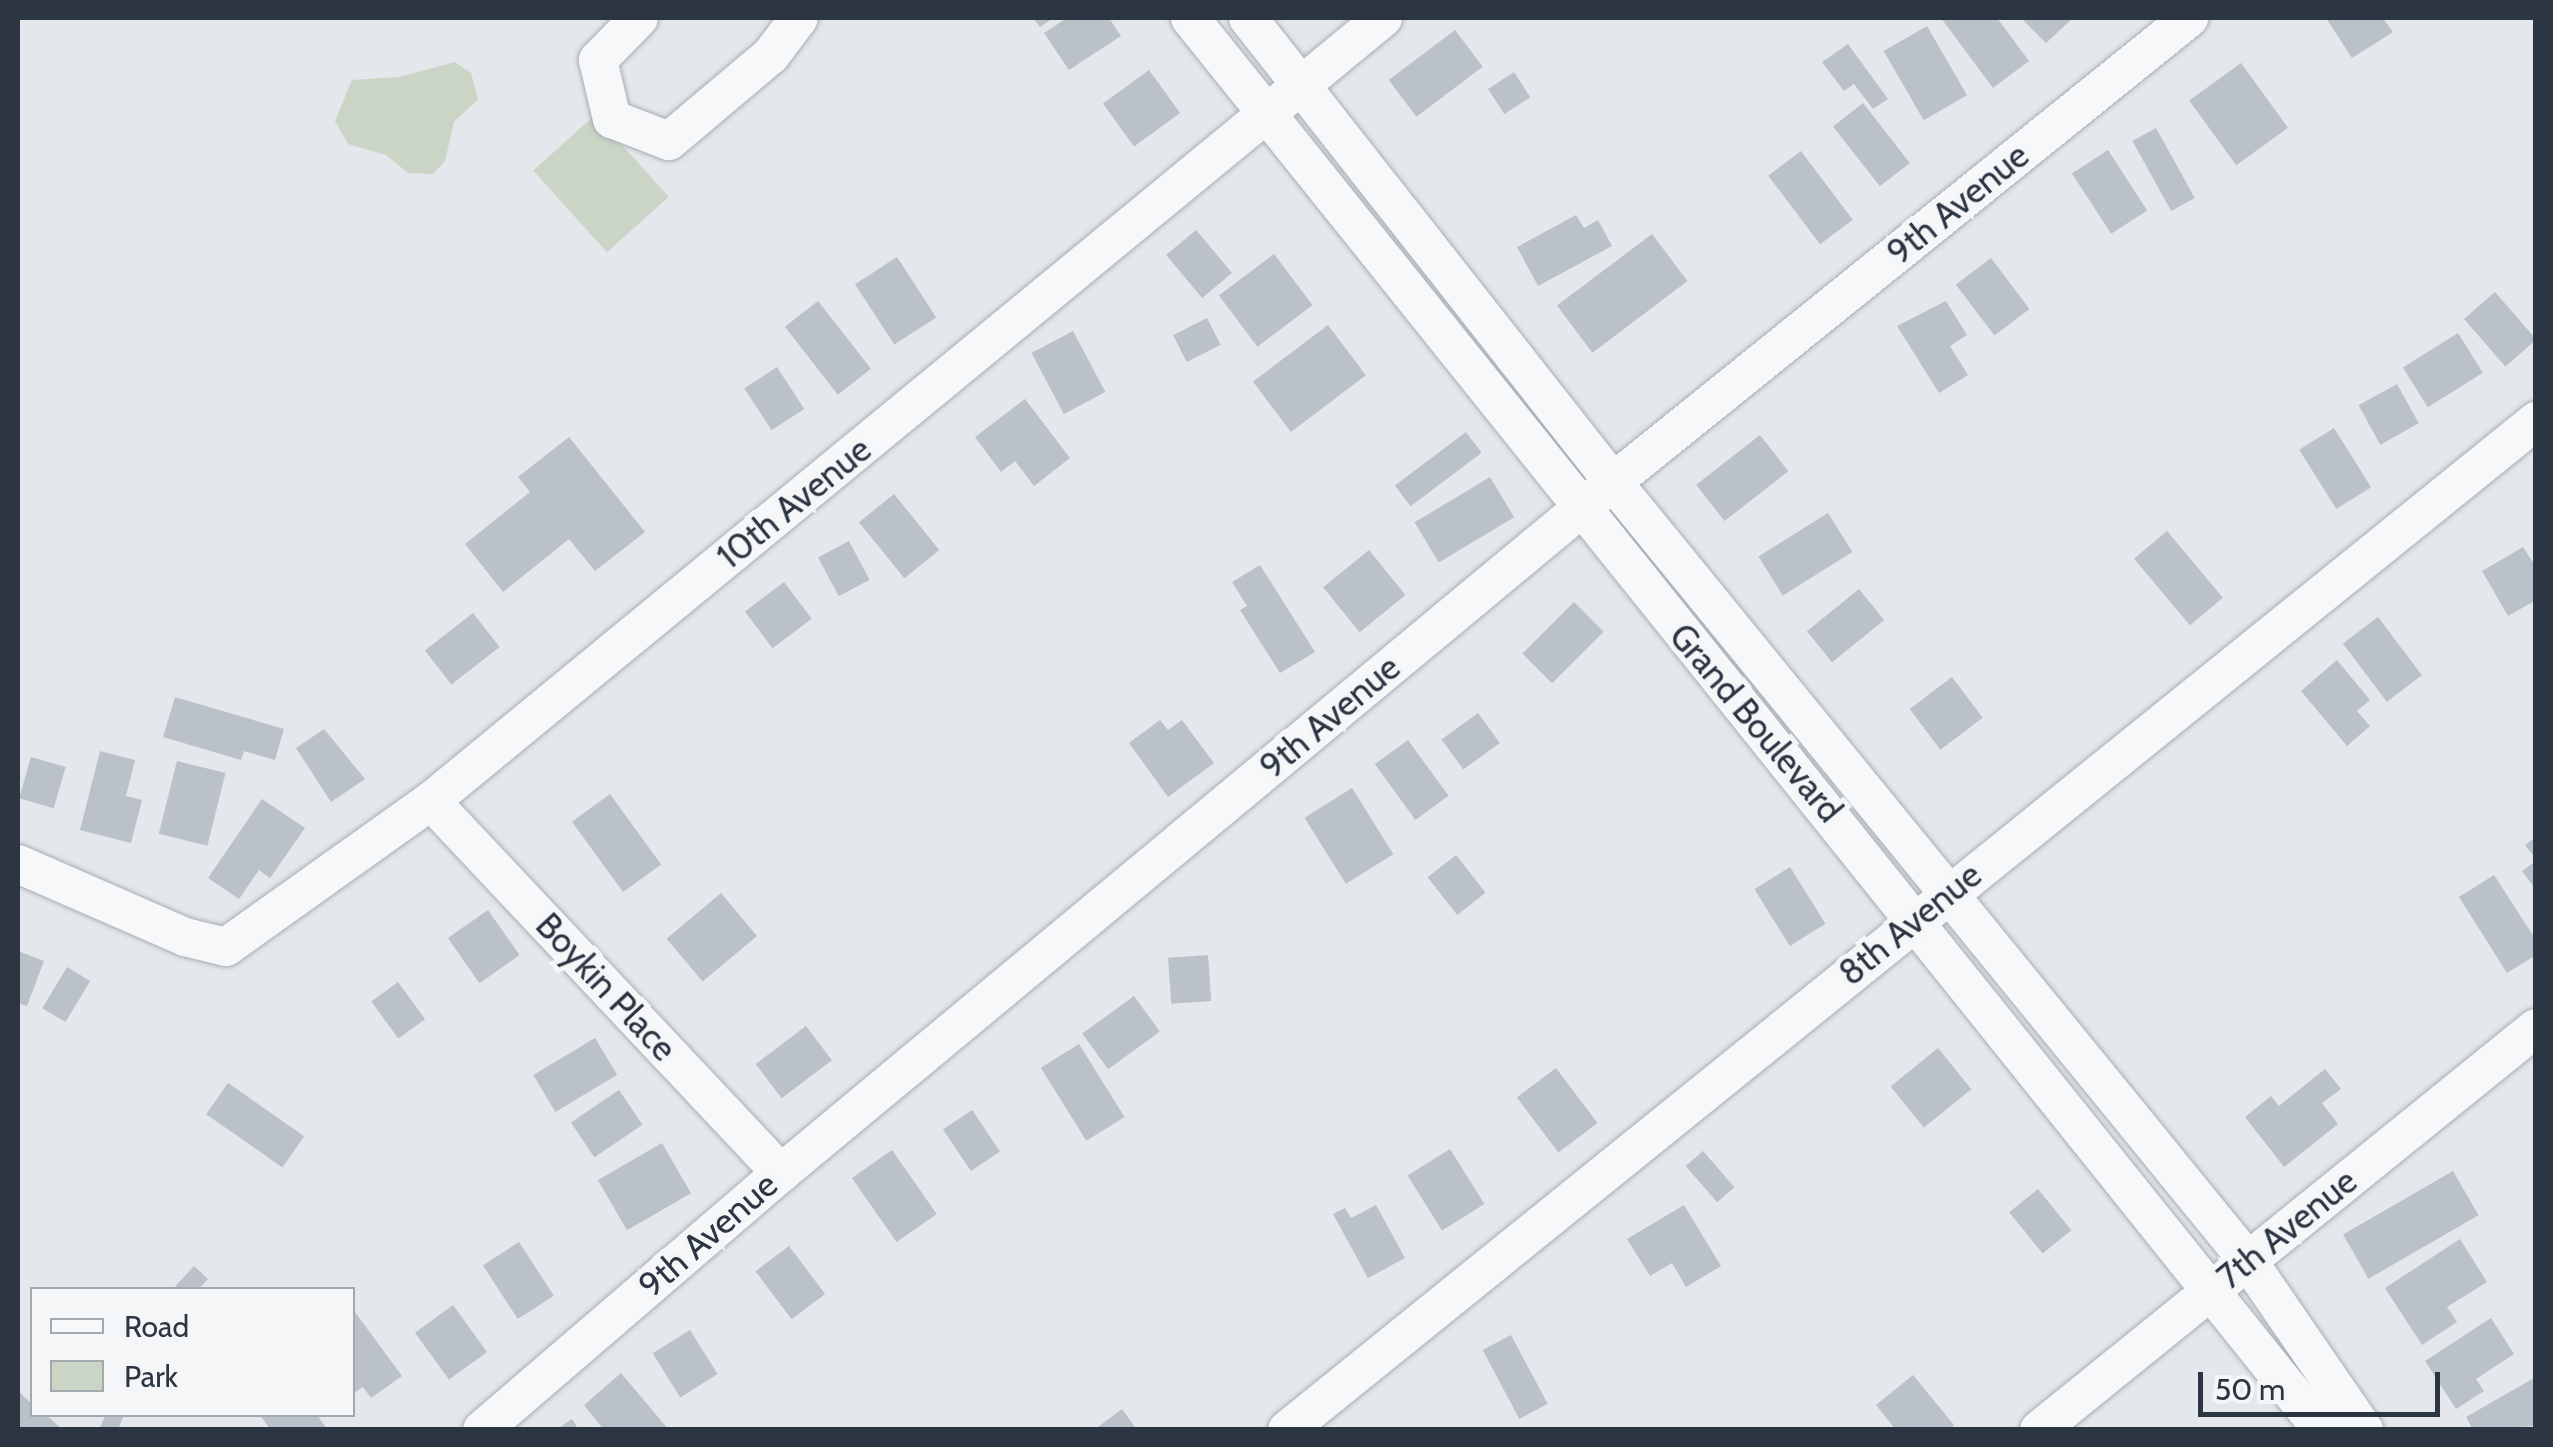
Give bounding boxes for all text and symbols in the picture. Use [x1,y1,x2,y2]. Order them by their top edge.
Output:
street label: 9th Avenue [1879,134,2037,274]
street label: 10th Avenue [709,428,879,578]
street label: Grand Boulevard [1661,615,1851,831]
street label: 9th Avenue [1252,646,1408,788]
street label: 8th Avenue [1830,854,1990,994]
street label: Boykin Place [527,904,685,1070]
street label: 7th Avenue [2209,1160,2365,1298]
street label: 9th Avenue [630,1164,786,1306]
legend [30,1287,355,1417]
text: Road [124,1308,189,1345]
scale bar [2203,1352,2446,1414]
text: Park [124,1358,178,1395]
text: 50 m [2215,1371,2285,1408]

